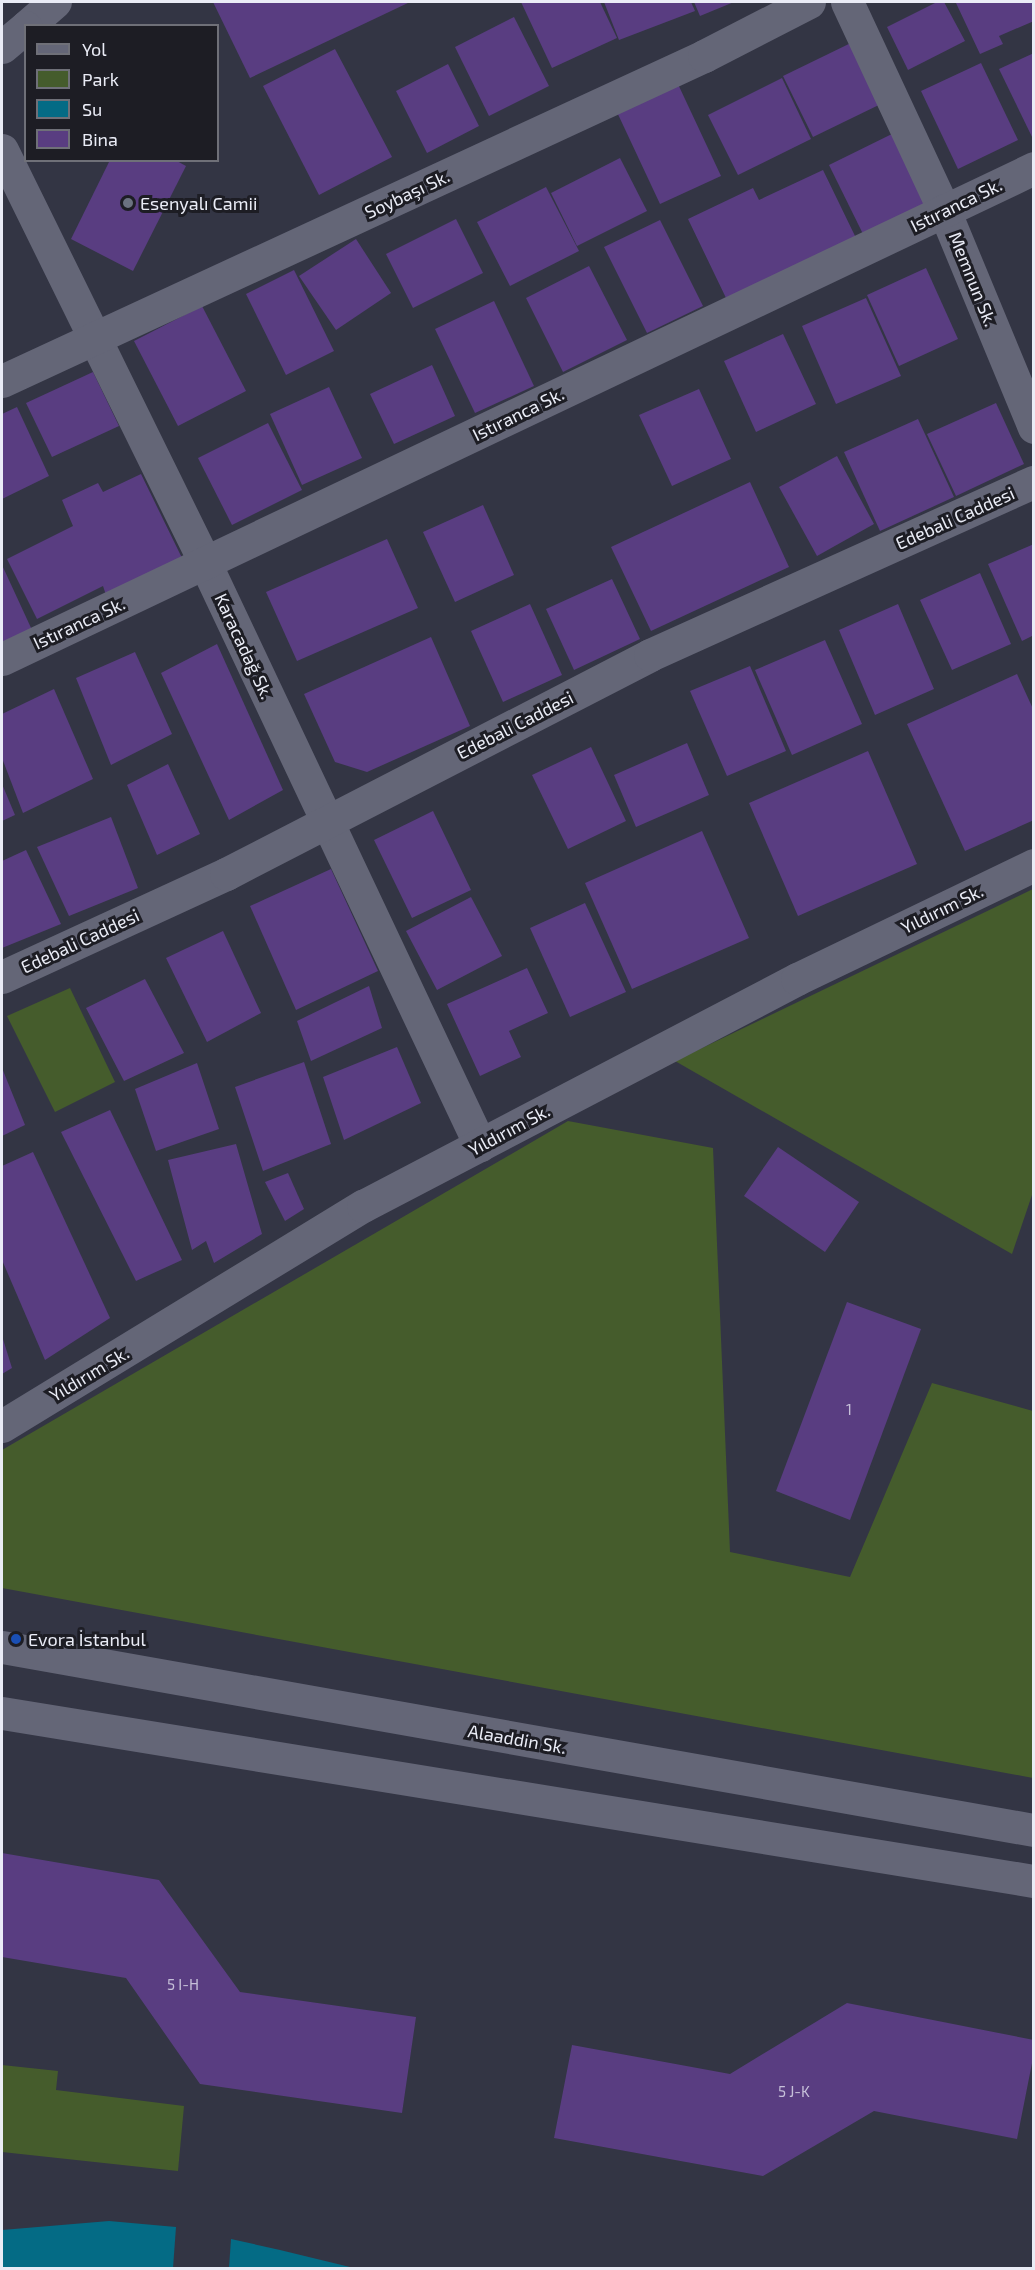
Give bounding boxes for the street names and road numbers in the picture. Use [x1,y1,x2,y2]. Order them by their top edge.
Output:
street label: Soybaşı Sk. [361,165,453,223]
street label: Istıranca Sk. [907,174,1005,236]
street label: Memnun Sk. [944,229,1002,329]
street label: Istıranca Sk. [469,383,567,445]
street label: Edebali Caddesi [892,482,1018,554]
street label: Karacadağ Sk. [210,590,278,702]
street label: Istıranca Sk. [30,592,128,654]
street label: Edebali Caddesi [453,686,577,764]
street label: Yıldırım Sk. [897,880,987,938]
street label: Edebali Caddesi [17,904,143,978]
street label: Yıldırım Sk. [465,1100,553,1160]
street label: Yıldırım Sk. [45,1342,133,1406]
street label: Alaaddin Sk. [466,1720,568,1758]

